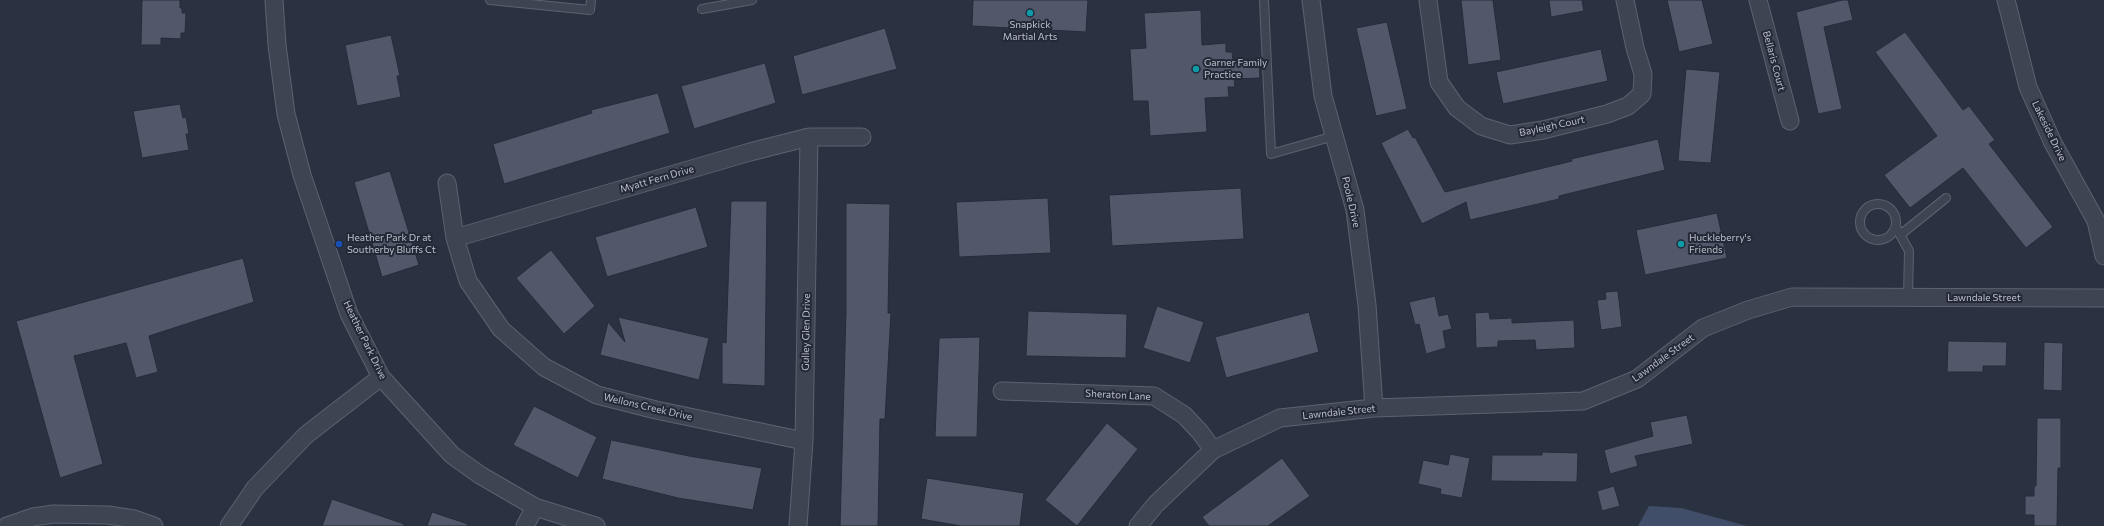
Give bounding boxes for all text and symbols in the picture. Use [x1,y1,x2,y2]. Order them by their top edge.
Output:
marker: Snapkick Martial Arts [1025,8,1035,18]
place label: Snapkick Martial Arts [1003,19,1057,42]
street label: Bellaris Court [1760,30,1788,92]
place label: Garner Family Practice [1204,57,1267,80]
marker: Garner Family Practice [1191,64,1201,74]
street label: Lakeside Drive [2029,99,2069,163]
street label: Bayleigh Court [1518,113,1586,139]
street label: Myatt Fern Drive [619,163,695,195]
street label: Poole Drive [1339,175,1363,229]
place label: Heather Park Dr at Southerby Bluffs Ct [347,232,436,256]
place label: Huckleberry's Friends [1689,232,1751,256]
marker: Heather Park Dr at Southerby Bluffs Ct [334,239,344,249]
marker: Huckleberry's Friends [1676,239,1686,249]
street label: Lawndale Street [1947,292,2021,304]
street label: Gulley Glen Drive [799,293,813,371]
street label: Heather Park Drive [341,299,389,381]
street label: Lawndale Street [1630,332,1696,384]
street label: Sheraton Lane [1085,387,1151,403]
street label: Wellons Creek Drive [602,391,694,423]
street label: Lawndale Street [1302,402,1376,422]

